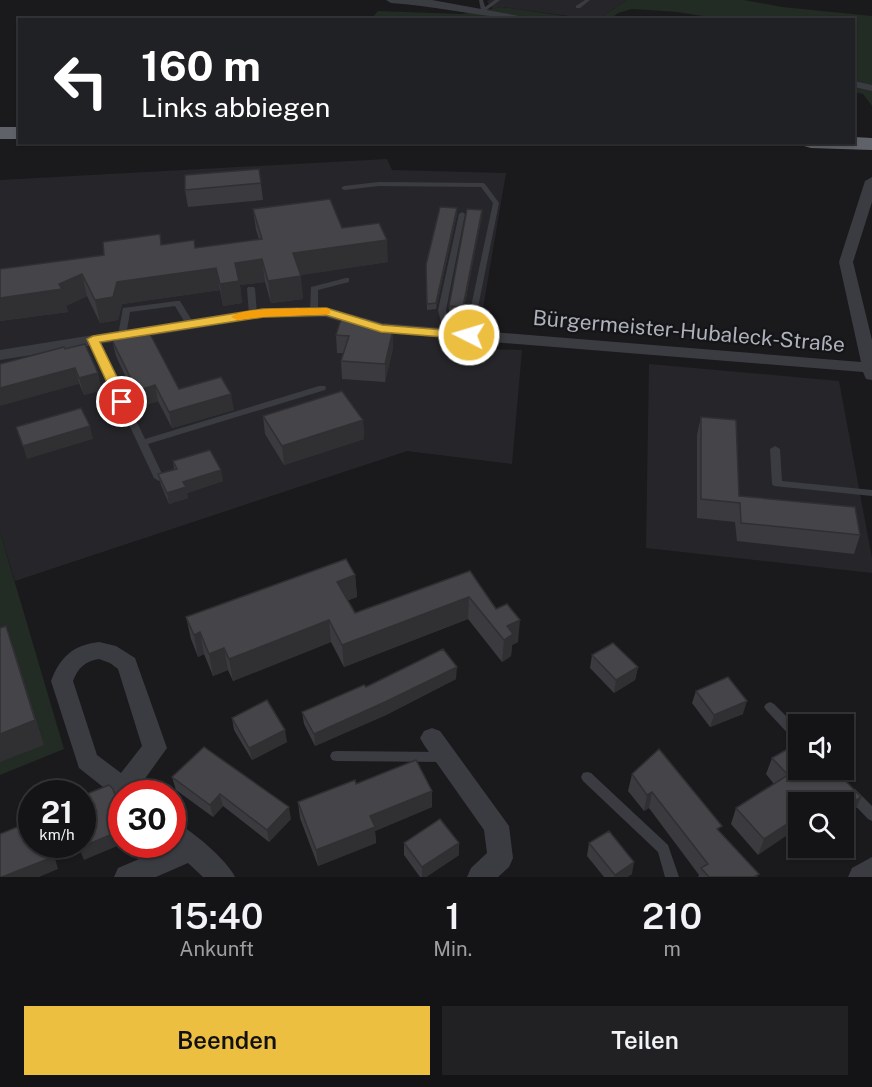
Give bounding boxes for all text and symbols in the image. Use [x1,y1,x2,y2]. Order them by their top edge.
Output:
text: 160 m [141,41,261,90]
icon: left [42,42,120,120]
text: Links abbiegen [141,91,330,123]
position arrow [437,303,501,367]
street label: Bürgermeister-Hubaleck-Straße [532,305,846,357]
pin [96,376,147,427]
icon: arrive [105,385,138,418]
map controls [788,714,854,858]
button: sound [788,714,854,780]
speed limit sign: 30 [108,780,186,858]
button: search [788,792,854,858]
text: 21 [41,794,73,830]
text: km/h [39,826,75,843]
text: 15:40 [170,895,263,937]
text: 1 [445,895,460,937]
text: 210 [642,895,702,937]
text: Ankunft [179,937,254,961]
text: Min. [433,937,472,961]
text: m [663,937,681,961]
button: Beenden [24,1006,430,1075]
button: Teilen [442,1006,848,1075]

